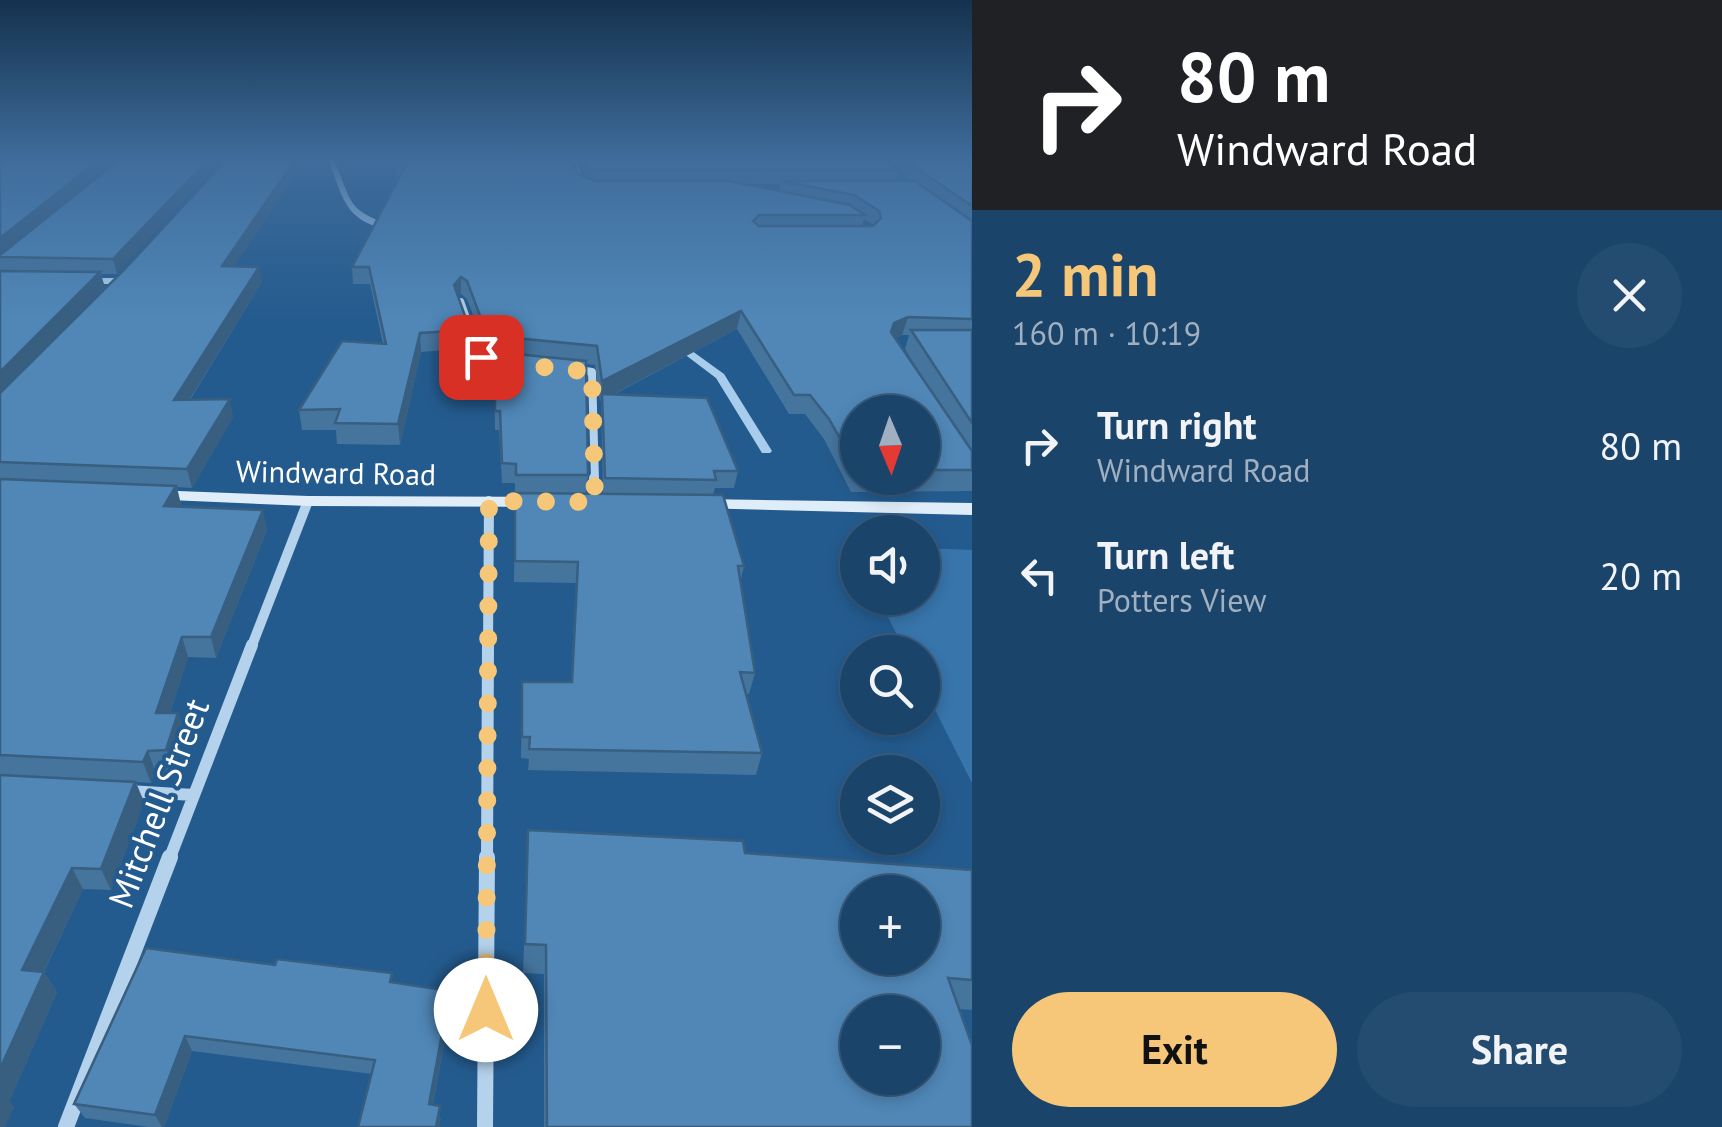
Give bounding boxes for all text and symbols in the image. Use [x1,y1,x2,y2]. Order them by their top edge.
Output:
text: 80 m [1177,31,1330,121]
icon: right [1012,40,1142,170]
text: Windward Road [1177,119,1477,177]
text: 2 min [1012,235,1158,313]
button: close [1577,243,1682,348]
text: 160 m · 10:19 [1012,312,1201,354]
pin [439,315,524,400]
icon: arrive [454,330,509,385]
north arrow [840,395,940,495]
map controls [840,395,940,1095]
text: Turn right [1097,400,1257,449]
icon: right [1012,418,1067,473]
text: 80 m [1600,421,1682,470]
text: Windward Road [1097,449,1311,491]
street label: Windward Road [236,451,436,493]
button: sound [840,515,940,615]
text: Turn left [1097,530,1234,579]
icon: left [1012,548,1067,603]
text: 20 m [1600,551,1682,600]
text: Potters View [1097,579,1267,621]
button: search [840,635,940,735]
street label: Mitchell Street [97,692,219,914]
button: layers [840,755,940,855]
button: + [840,875,940,975]
position arrow [434,958,538,1062]
button: Exit [1012,992,1337,1107]
button: Share [1357,992,1682,1107]
button: − [840,995,940,1095]

